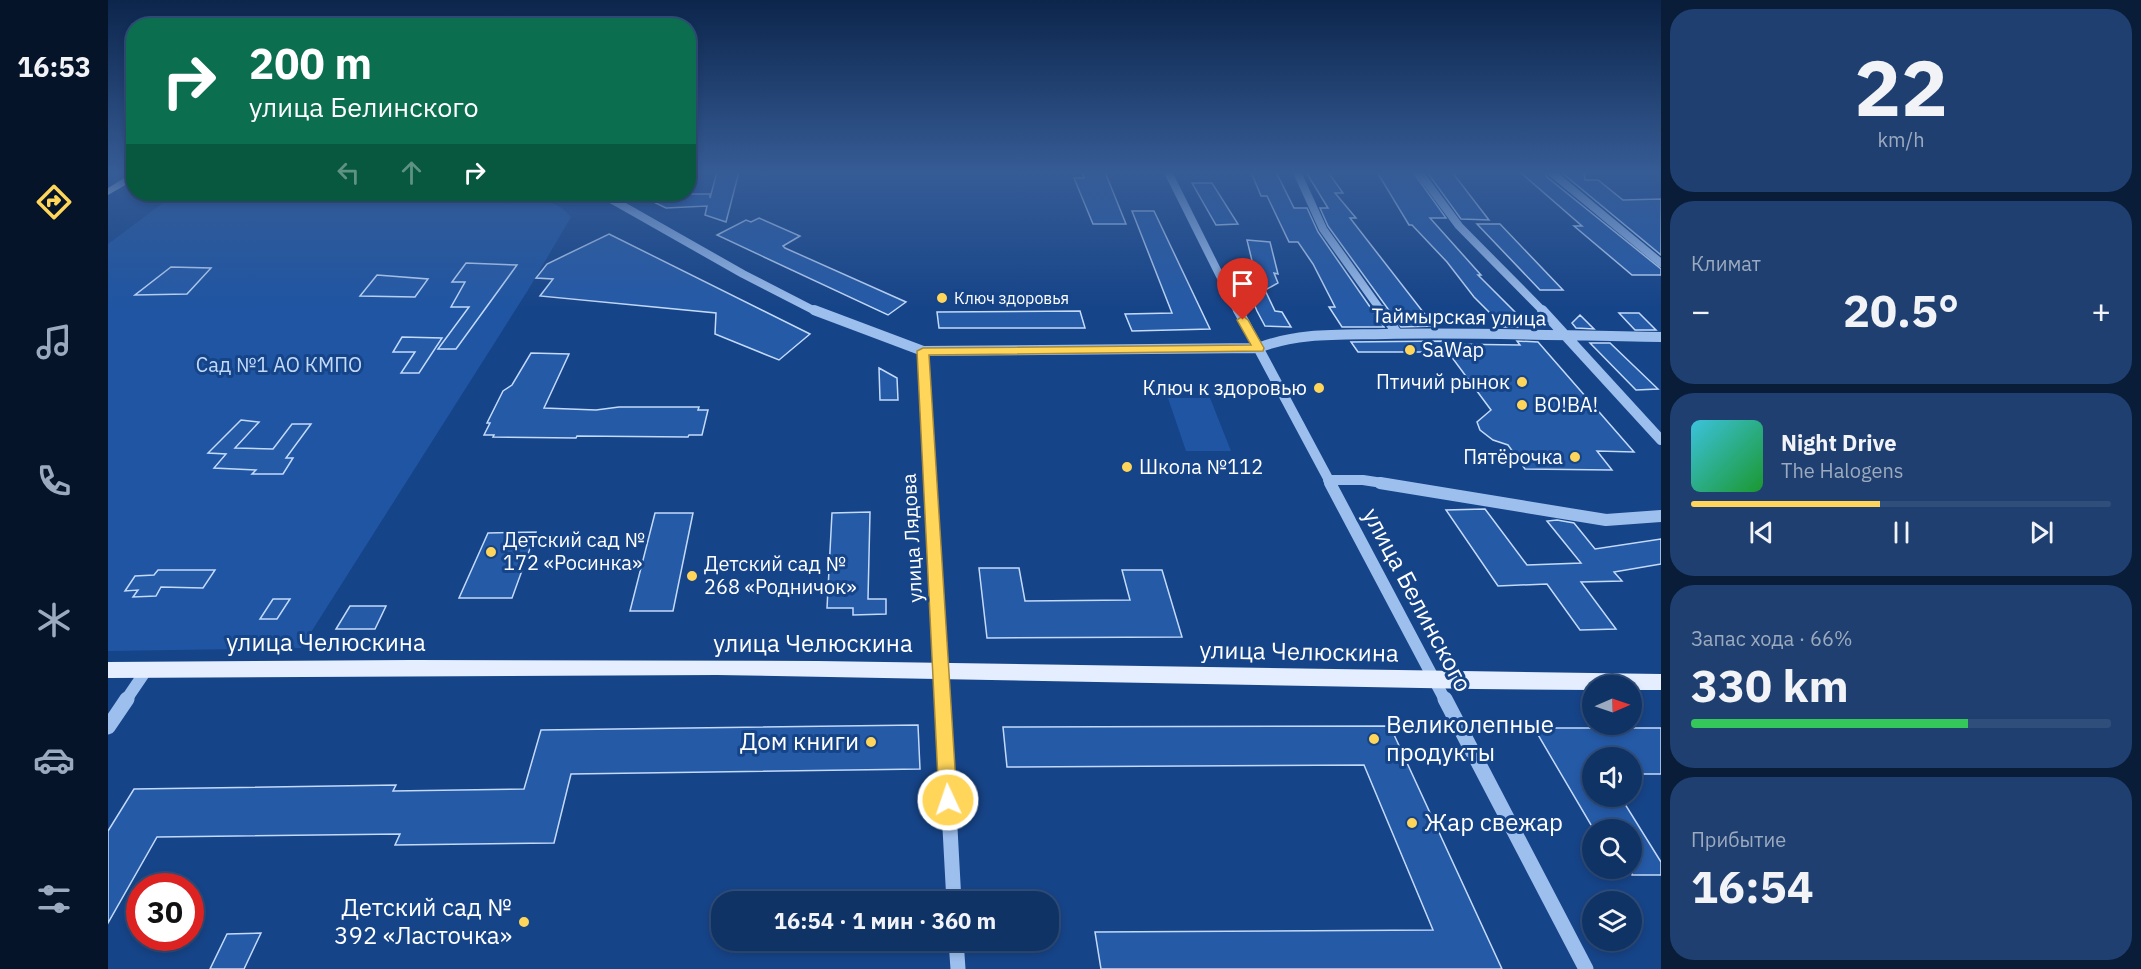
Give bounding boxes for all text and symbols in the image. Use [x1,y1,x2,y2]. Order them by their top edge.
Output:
text: 200 m [249,36,372,91]
text: 22 [1854,36,1948,137]
icon: right [150,42,228,120]
text: 16:53 [17,49,91,84]
text: улица Белинского [249,89,479,124]
text: km/h [1877,126,1925,153]
icon: left [332,156,365,189]
icon: ahead [395,156,428,189]
icon: right [458,156,491,189]
icon: directions [33,181,75,223]
text: Климат [1691,250,1761,277]
pin [1217,258,1268,320]
icon: arrive [1226,267,1259,300]
text: 20.5° [1843,281,1959,339]
place label: Ключ здоровья [954,288,1069,308]
text: − [1691,289,1711,332]
text: + [2091,289,2111,332]
marker: Ключ здоровья [935,291,949,305]
street label: Таймырская улица [1371,301,1547,332]
icon: music [33,321,75,363]
place label: SaWap [1422,336,1484,363]
marker: SaWap [1403,343,1417,357]
park label: Сад №1 АО КМПО [196,351,362,378]
place label: Птичий рынок [1376,368,1510,395]
place label: Ключ к здоровью [1142,374,1307,401]
marker: Птичий рынок [1515,375,1529,389]
marker: Ключ к здоровью [1312,381,1326,395]
place label: ВО!ВА! [1534,391,1598,418]
marker: ВО!ВА! [1515,398,1529,412]
text: Night Drive [1781,428,1897,457]
place label: Пятёрочка [1463,443,1563,470]
marker: Пятёрочка [1568,450,1582,464]
place label: Школа №112 [1139,453,1263,480]
text: The Halogens [1781,457,1903,484]
icon: phone [33,460,75,502]
marker: Школа №112 [1120,460,1134,474]
street label: улица Лядова [895,472,928,603]
street label: улица Белинского [1356,502,1480,697]
icon: previous [1745,516,1778,549]
icon: pause [1885,516,1918,549]
icon: next [2025,516,2058,549]
place label: Детский сад № 172 «Росинка» [503,526,645,576]
marker: Детский сад № 172 «Росинка» [484,545,498,559]
place label: Детский сад № 268 «Родничок» [704,550,857,600]
marker: Детский сад № 268 «Родничок» [685,569,699,583]
icon: climate [33,599,75,641]
text: Запас хода · 66% [1691,625,1853,652]
street label: улица Челюскина [226,626,426,658]
street label: улица Челюскина [713,627,913,659]
street label: улица Челюскина [1199,633,1399,669]
text: 330 km [1691,656,1849,714]
north arrow [1582,675,1642,735]
map controls [1582,675,1642,951]
place label: Великолепные продукты [1386,708,1554,768]
place label: Дом книги [740,725,859,757]
marker: Великолепные продукты [1367,732,1381,746]
marker: Дом книги [864,735,878,749]
icon: car [33,739,75,781]
button: sound [1582,747,1642,807]
position arrow [916,768,980,832]
place label: Жар свежар [1424,806,1563,838]
marker: Жар свежар [1405,816,1419,830]
button: search [1582,819,1642,879]
text: Прибытие [1691,826,1786,853]
text: 16:54 [1691,857,1814,915]
speed limit sign: 30 [126,873,204,951]
icon: filters [33,878,75,920]
place label: Детский сад № 392 «Ласточка» [334,891,512,951]
button: layers [1582,891,1642,951]
text: 16:54 · 1 мин · 360 m [774,906,996,935]
marker: Детский сад № 392 «Ласточка» [517,915,531,929]

